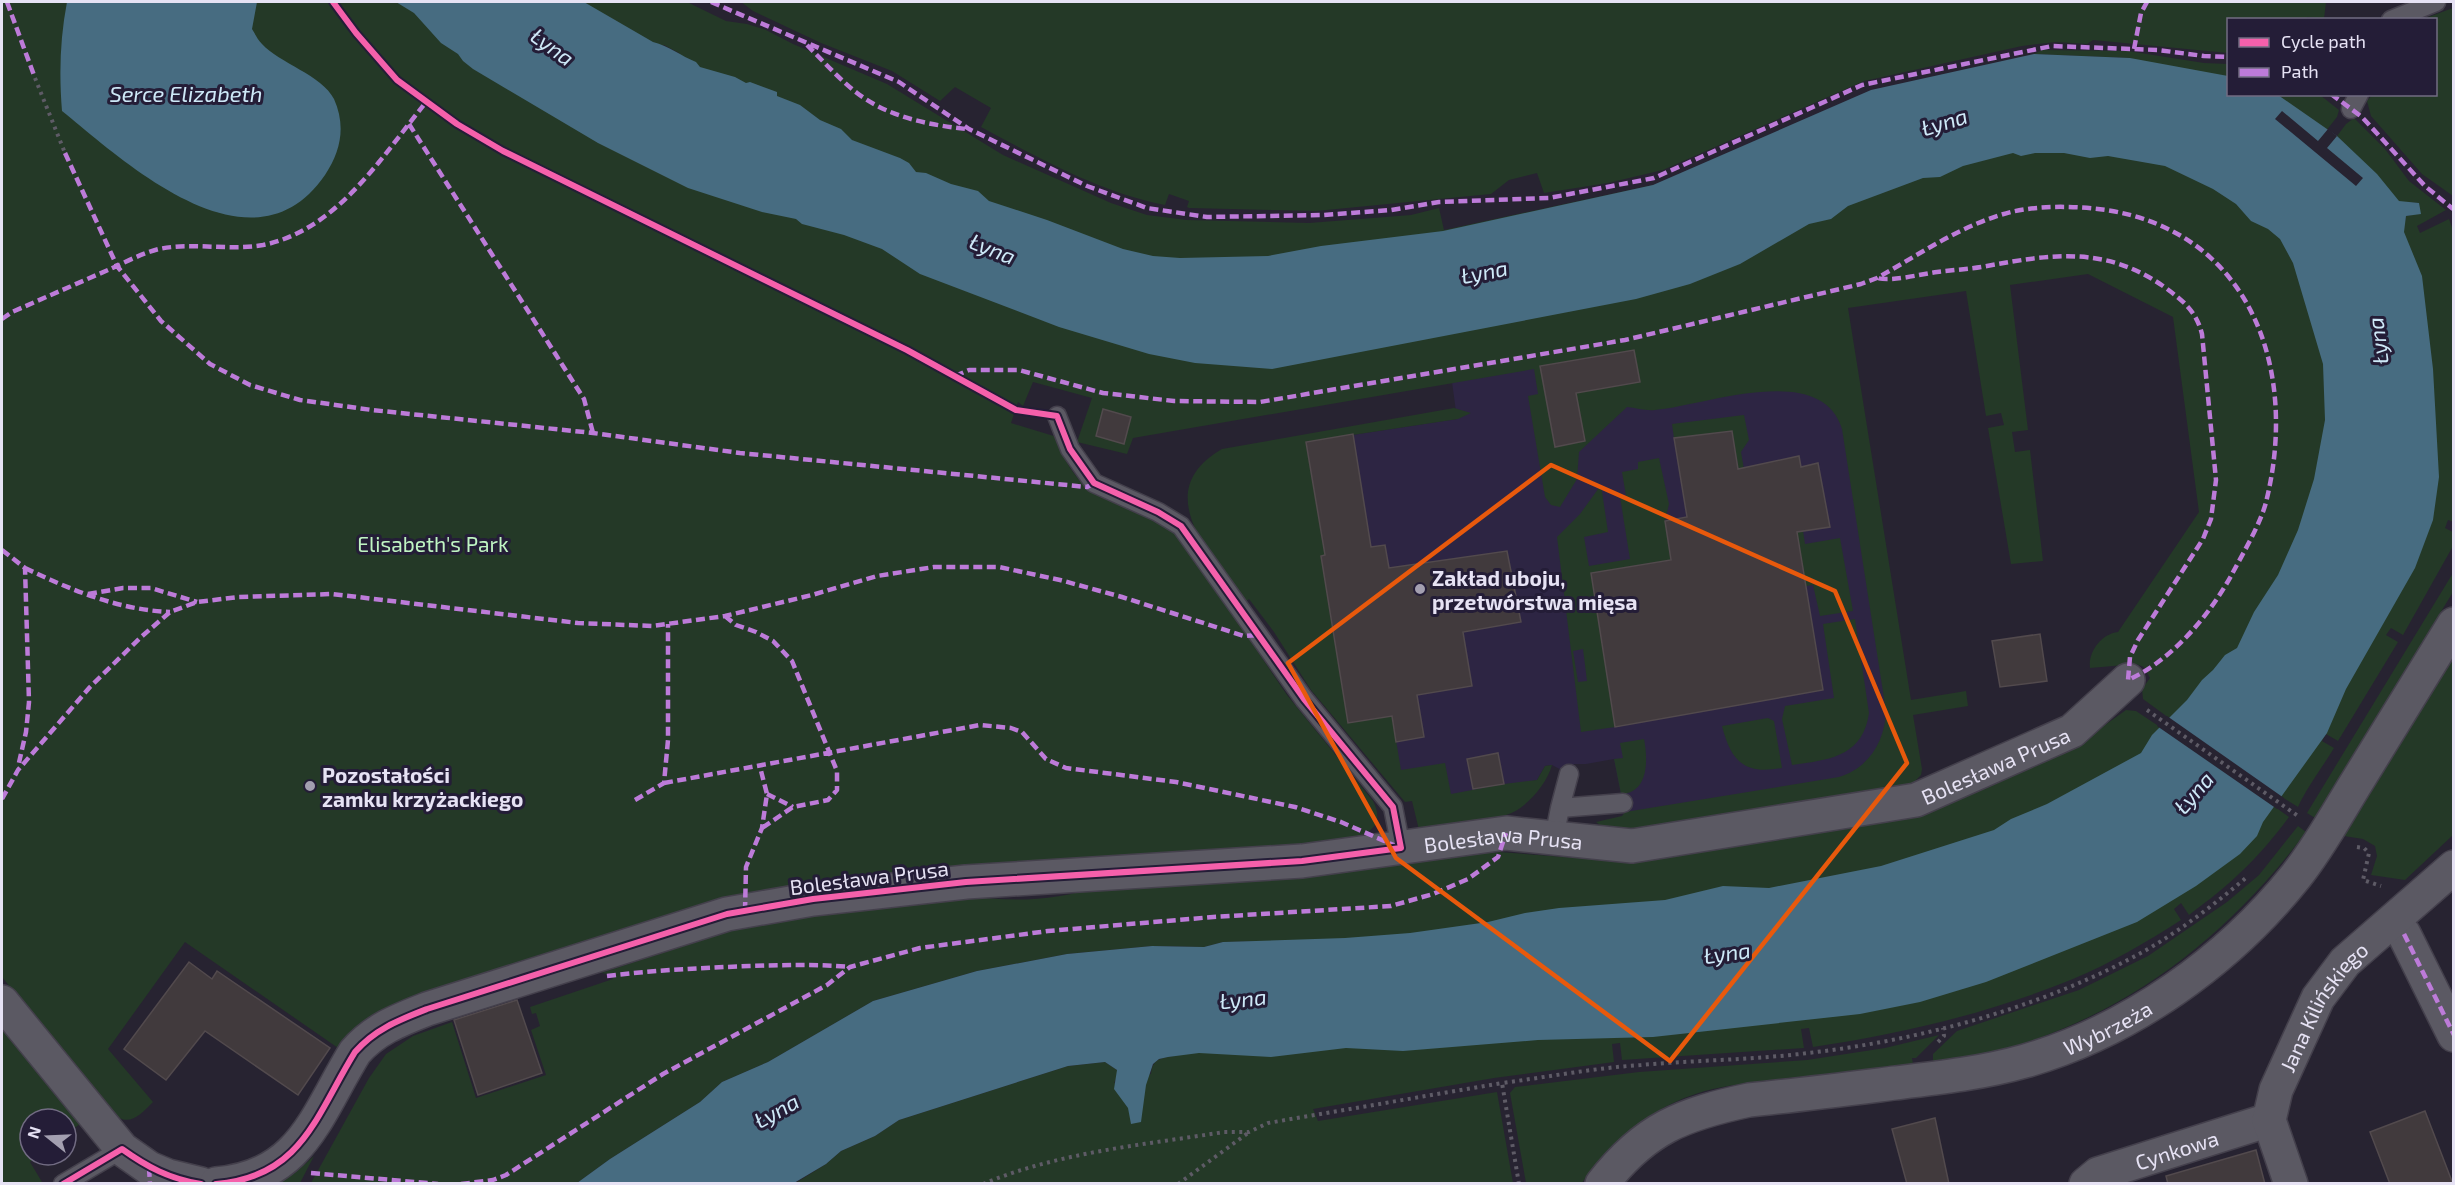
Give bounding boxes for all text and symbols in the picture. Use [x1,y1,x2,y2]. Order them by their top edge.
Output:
legend [2227,18,2437,96]
water label: Łyna [526,22,580,71]
text: Cycle path [2281,30,2366,52]
text: Path [2281,60,2319,82]
water label: Serce Elizabeth [109,80,263,106]
water label: Łyna [1918,102,1971,141]
water label: Łyna [966,227,1020,270]
water label: Łyna [1458,254,1510,289]
water label: Łyna [2361,316,2394,366]
park label: Elisabeth's Park [357,531,509,556]
place label: Zakład uboju, przetwórstwa mięsa [1432,565,1637,614]
marker: Zakład uboju, przetwórstwa mięsa [1413,582,1427,596]
street label: Bolesława Prusa [1917,721,2074,809]
place label: Pozostałości zamku krzyżackiego [322,762,523,812]
water label: Łyna [2168,766,2219,819]
marker: Pozostałości zamku krzyżackiego [303,779,317,793]
street label: Bolesława Prusa [1422,820,1584,857]
street label: Bolesława Prusa [788,855,950,899]
water label: Łyna [1702,936,1752,969]
street label: Jana Kilińskiego [2274,936,2372,1076]
water label: Łyna [1218,983,1268,1014]
street label: Wybrzeża [2059,995,2156,1060]
water label: Łyna [749,1087,803,1134]
north arrow [18,1107,78,1167]
text: N [22,1124,44,1141]
street label: Cynkowa [2132,1124,2221,1174]

